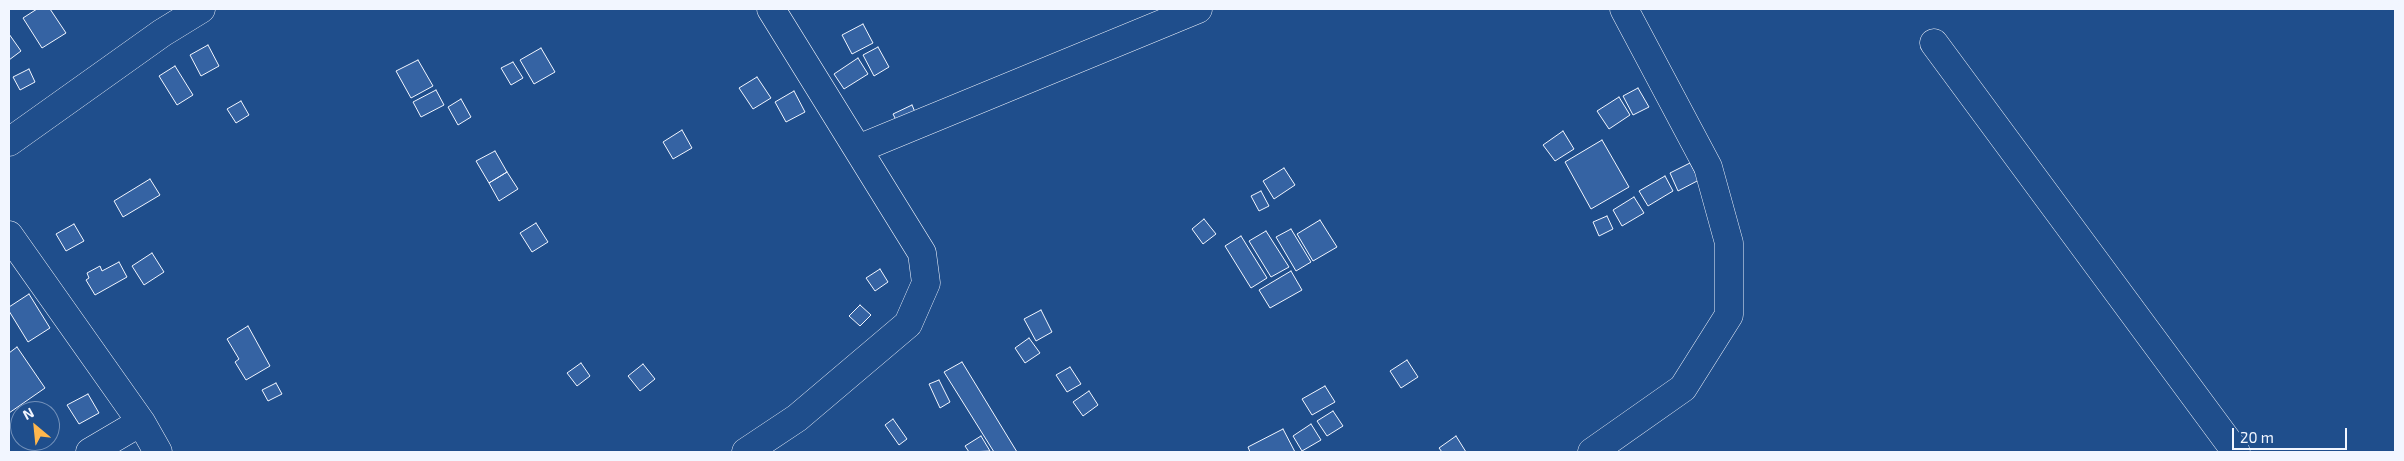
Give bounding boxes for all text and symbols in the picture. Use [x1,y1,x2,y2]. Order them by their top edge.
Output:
north arrow [10,401,60,451]
text: N [20,403,37,423]
scale bar [2234,418,2349,450]
text: 20 m [2240,428,2274,446]

